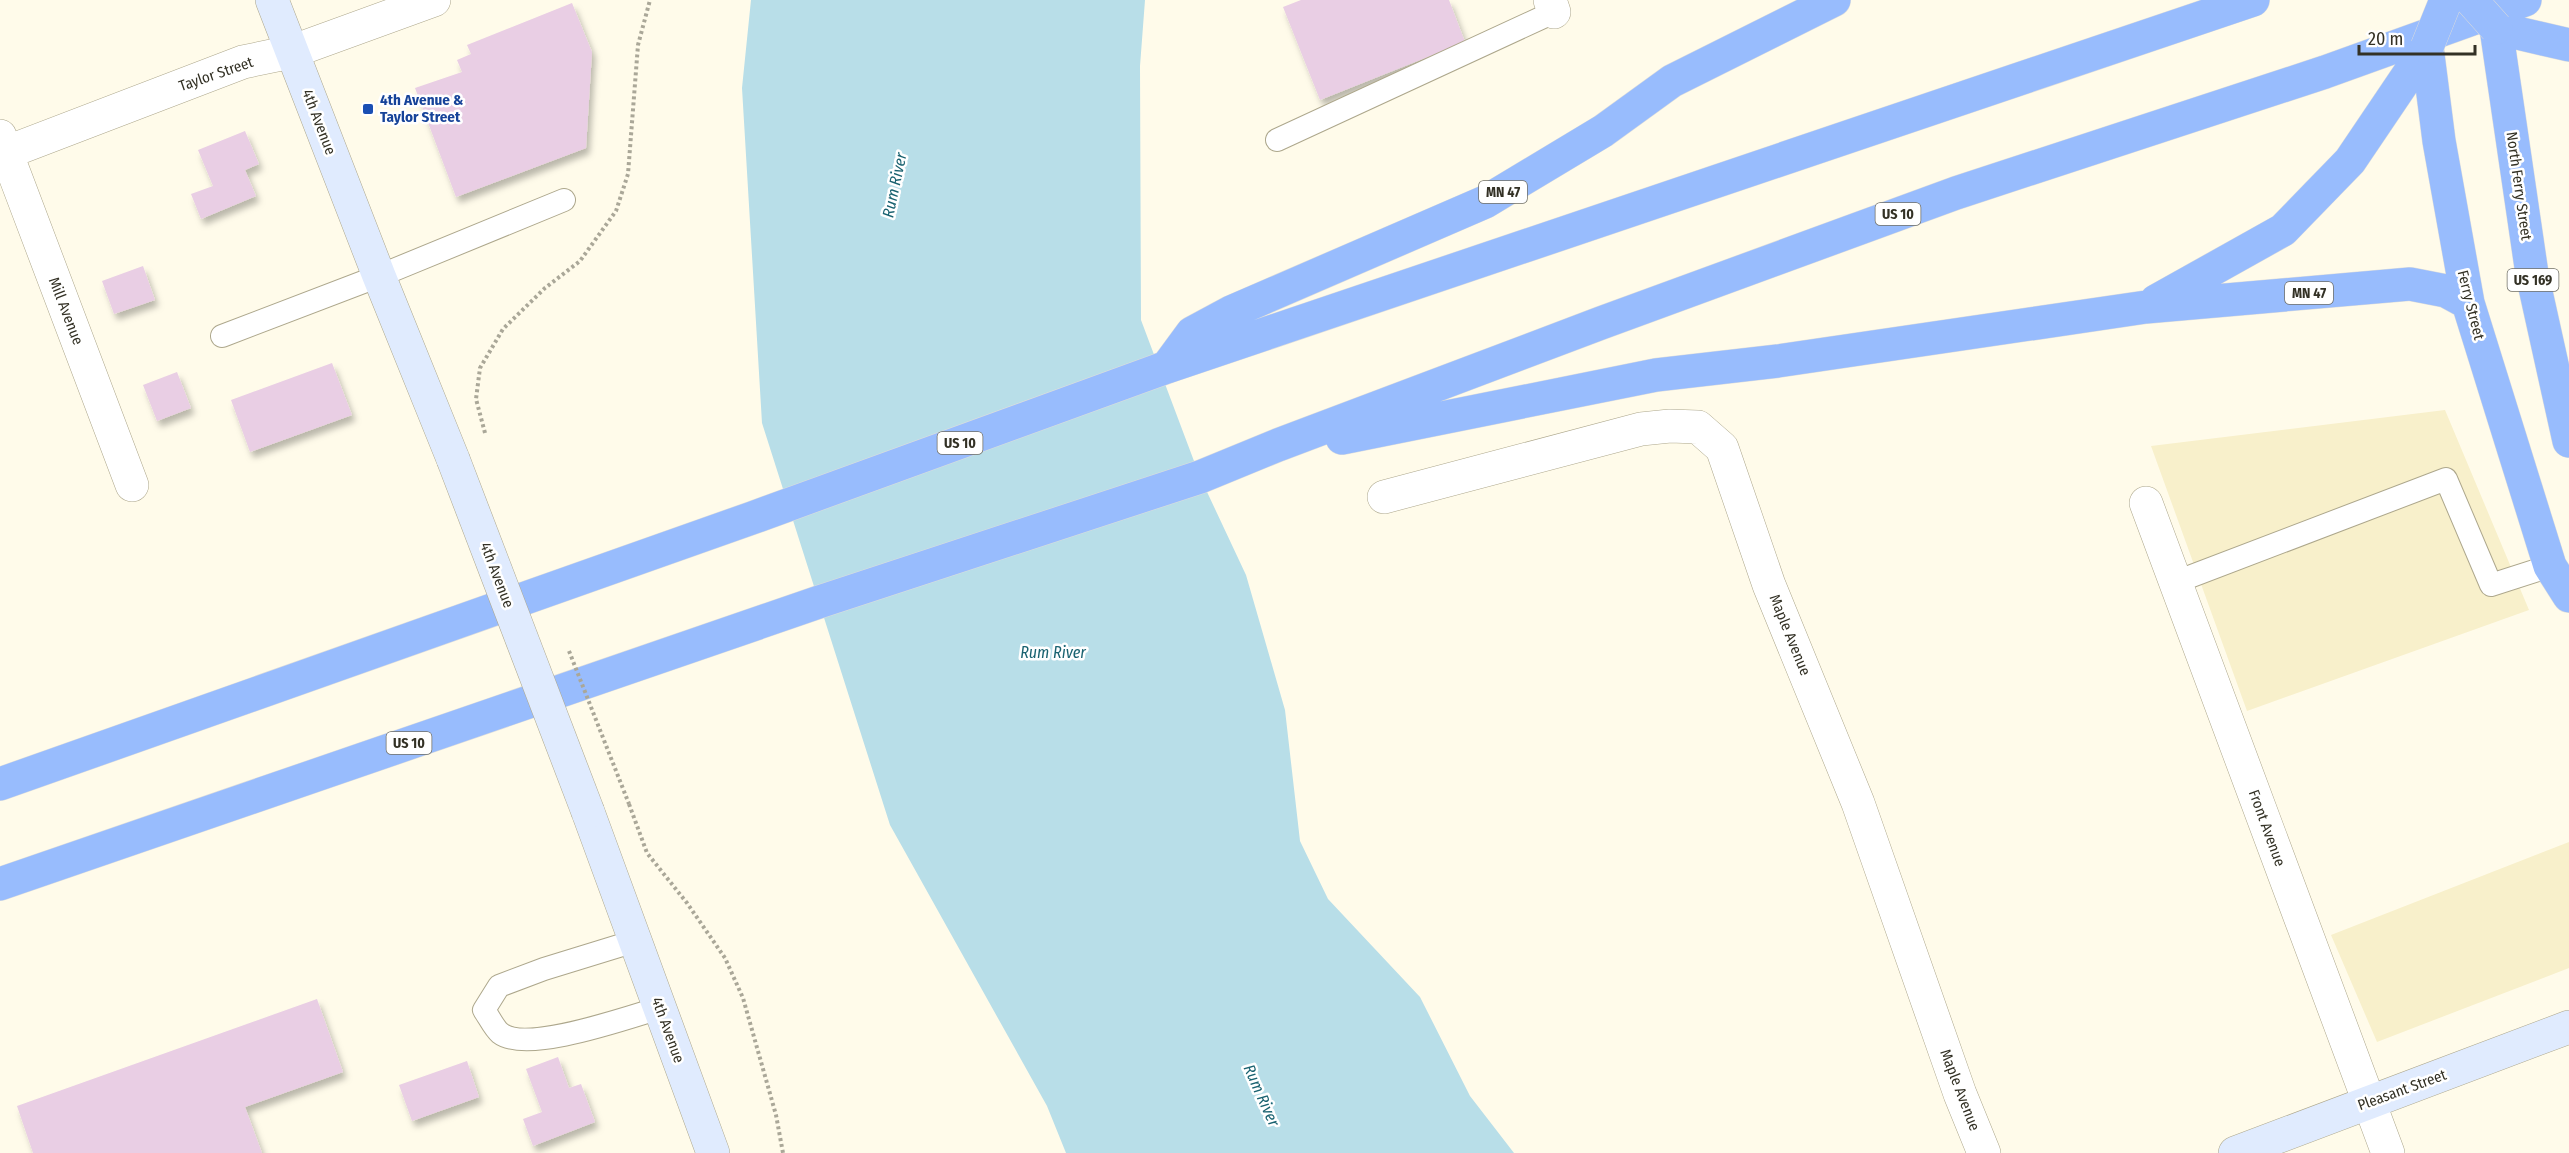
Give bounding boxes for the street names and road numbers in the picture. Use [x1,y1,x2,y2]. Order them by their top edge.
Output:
street label: Taylor Street [176,53,256,95]
street label: 4th Avenue [298,87,340,157]
street label: North Ferry Street [2502,130,2536,242]
road number: MN 47 [1479,181,1527,203]
road number: US 10 [1876,203,1920,225]
street label: Ferry Street [2454,268,2488,342]
road number: US 169 [2508,269,2558,291]
street label: Mill Avenue [45,275,87,347]
road number: MN 47 [2285,282,2333,304]
road number: US 10 [938,432,982,454]
street label: 4th Avenue [476,540,518,610]
street label: Maple Avenue [1766,592,1814,678]
road number: US 10 [386,732,432,754]
street label: Front Avenue [2245,787,2289,869]
street label: 4th Avenue [648,995,688,1065]
street label: Maple Avenue [1936,1047,1984,1133]
street label: Pleasant Street [2355,1066,2449,1114]

